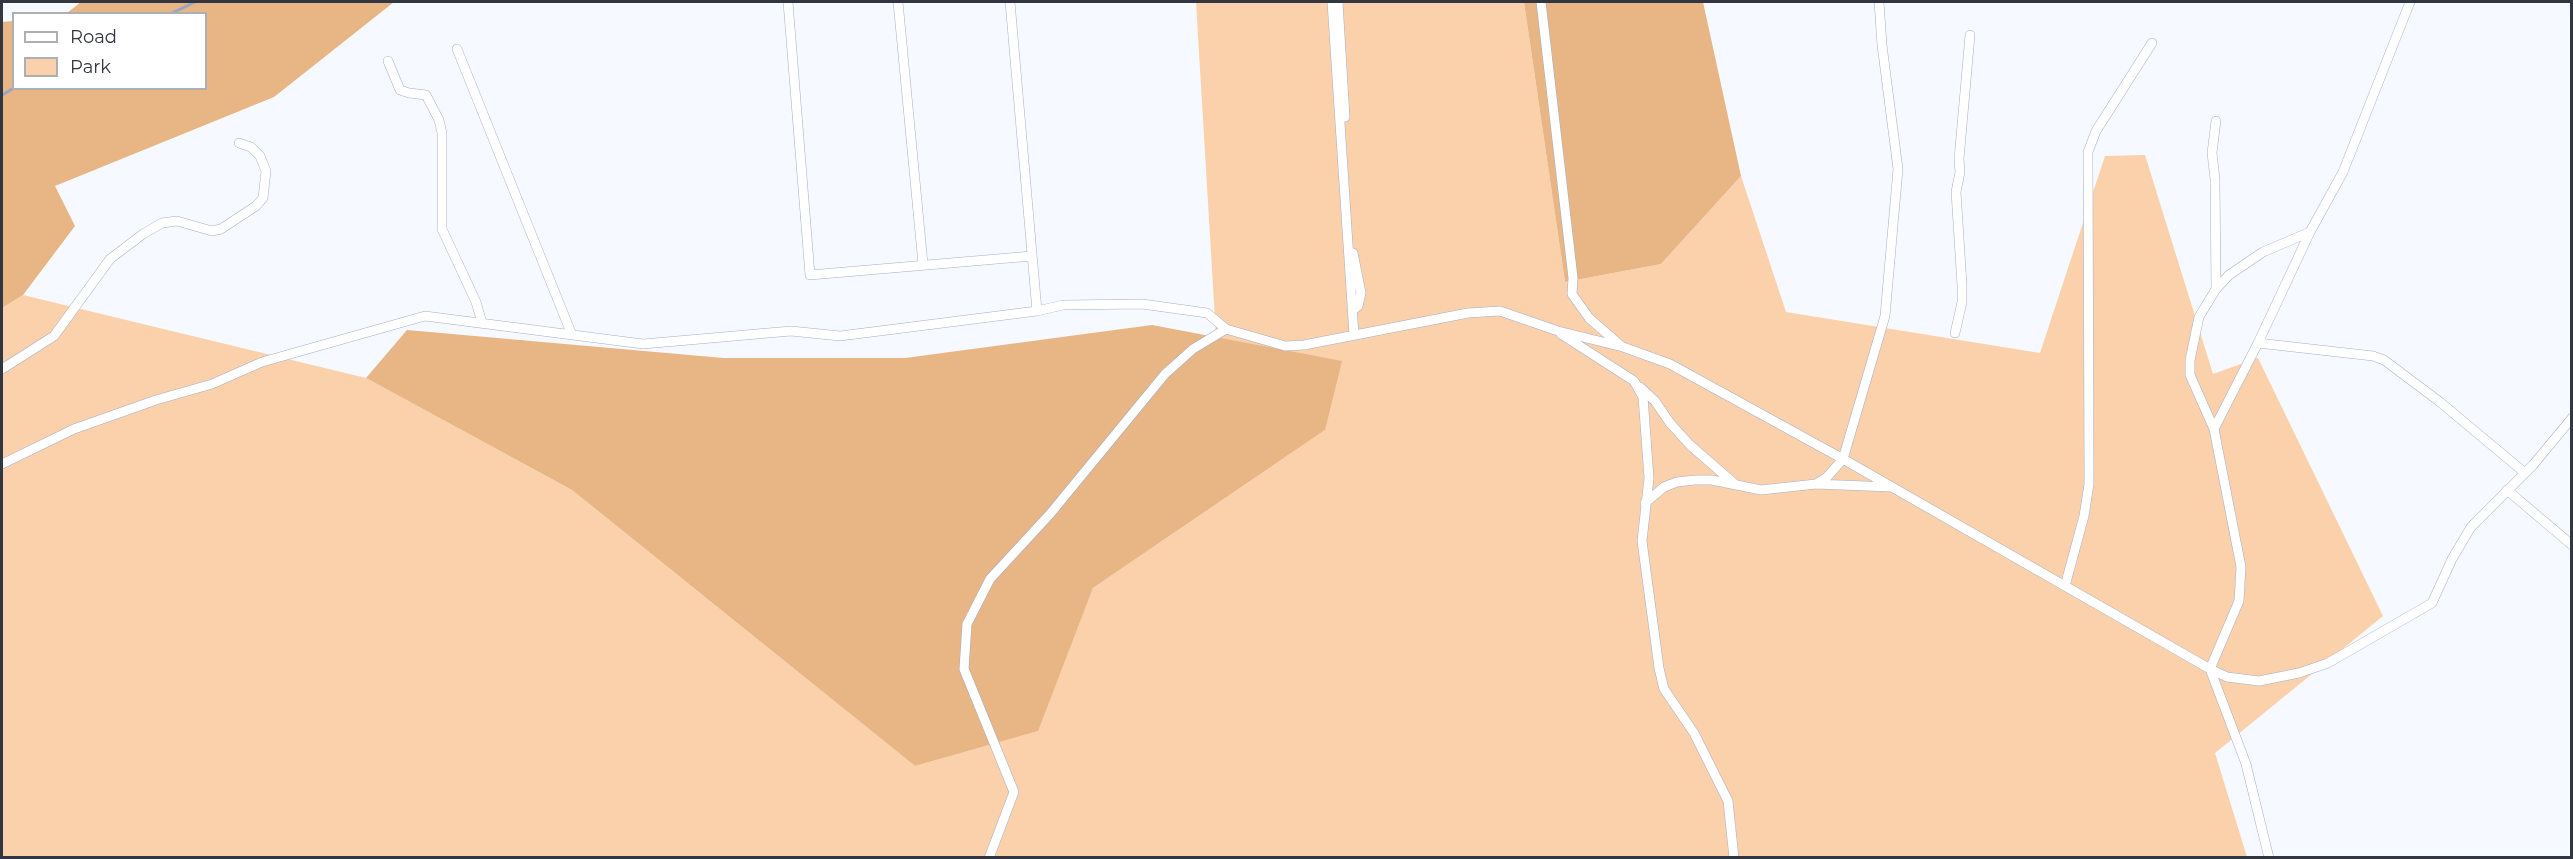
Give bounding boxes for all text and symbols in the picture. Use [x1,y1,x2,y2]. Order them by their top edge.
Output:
legend [12,12,207,90]
text: Road [70,26,117,48]
text: Park [70,56,111,78]

